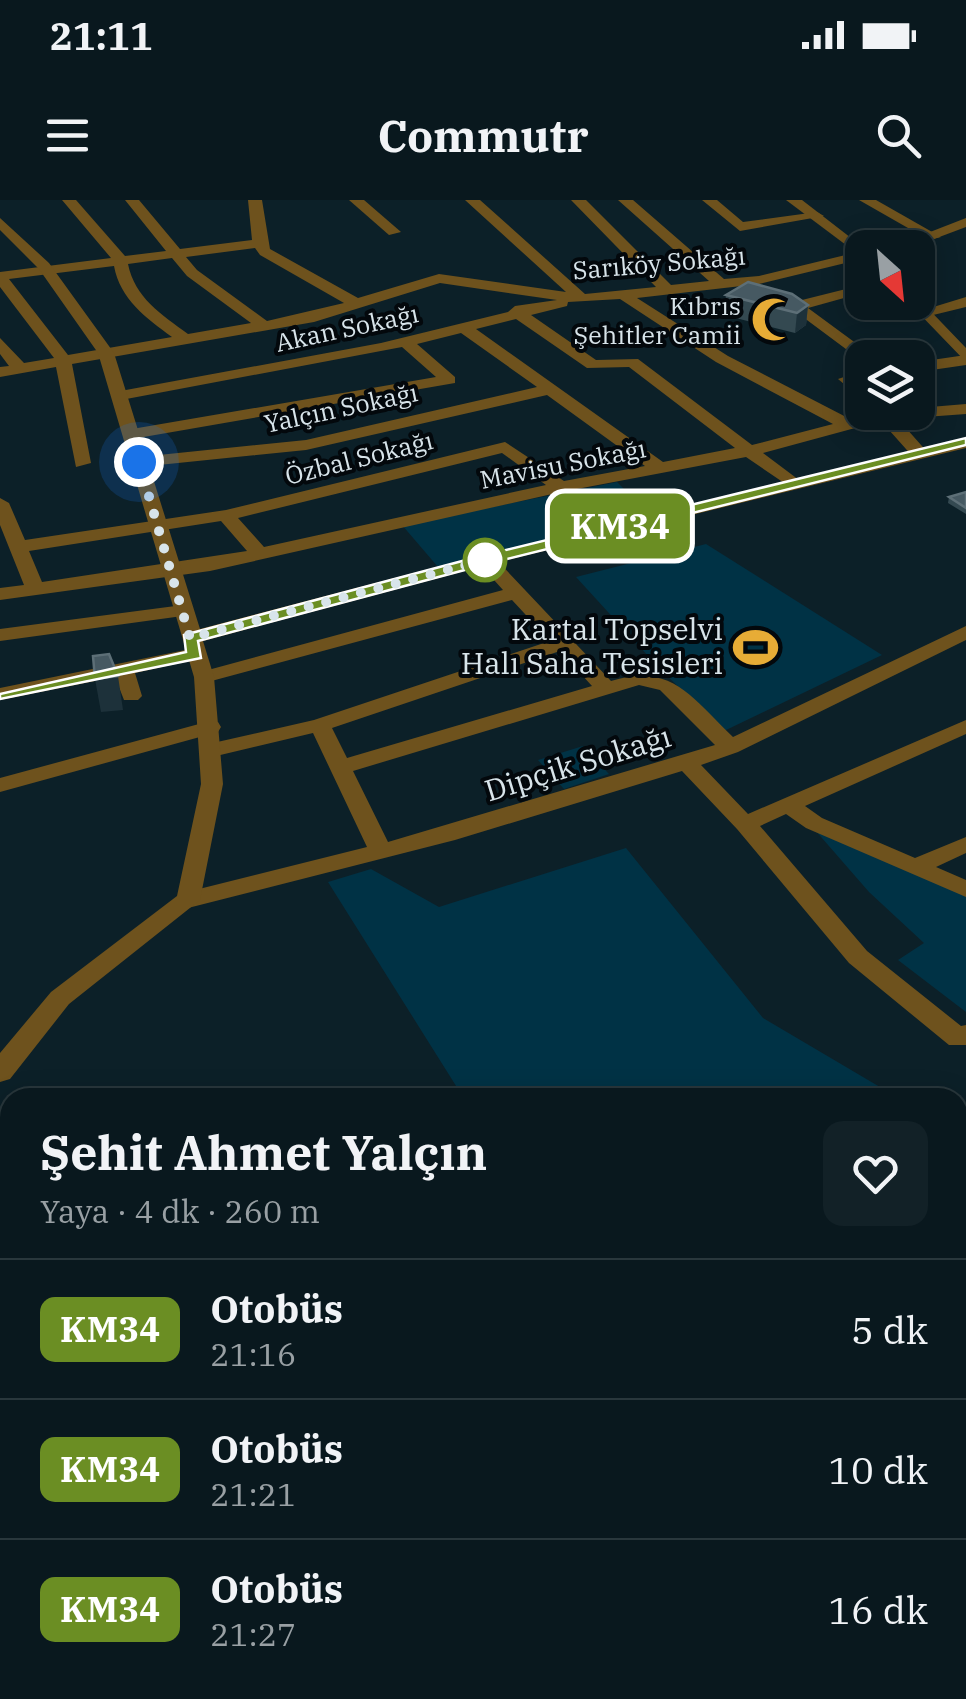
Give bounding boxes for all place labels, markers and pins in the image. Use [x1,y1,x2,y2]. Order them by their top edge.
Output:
place label: Kıbrıs Şehitler Camii [574,289,741,351]
mosque icon: Kıbrıs Şehitler Camii [750,296,798,344]
unlabelled marker [464,539,506,581]
place label: Kartal Topselvi Halı Saha Tesisleri [461,609,723,682]
sports icon: Kartal Topselvi Halı Saha Tesisleri [732,623,780,671]

